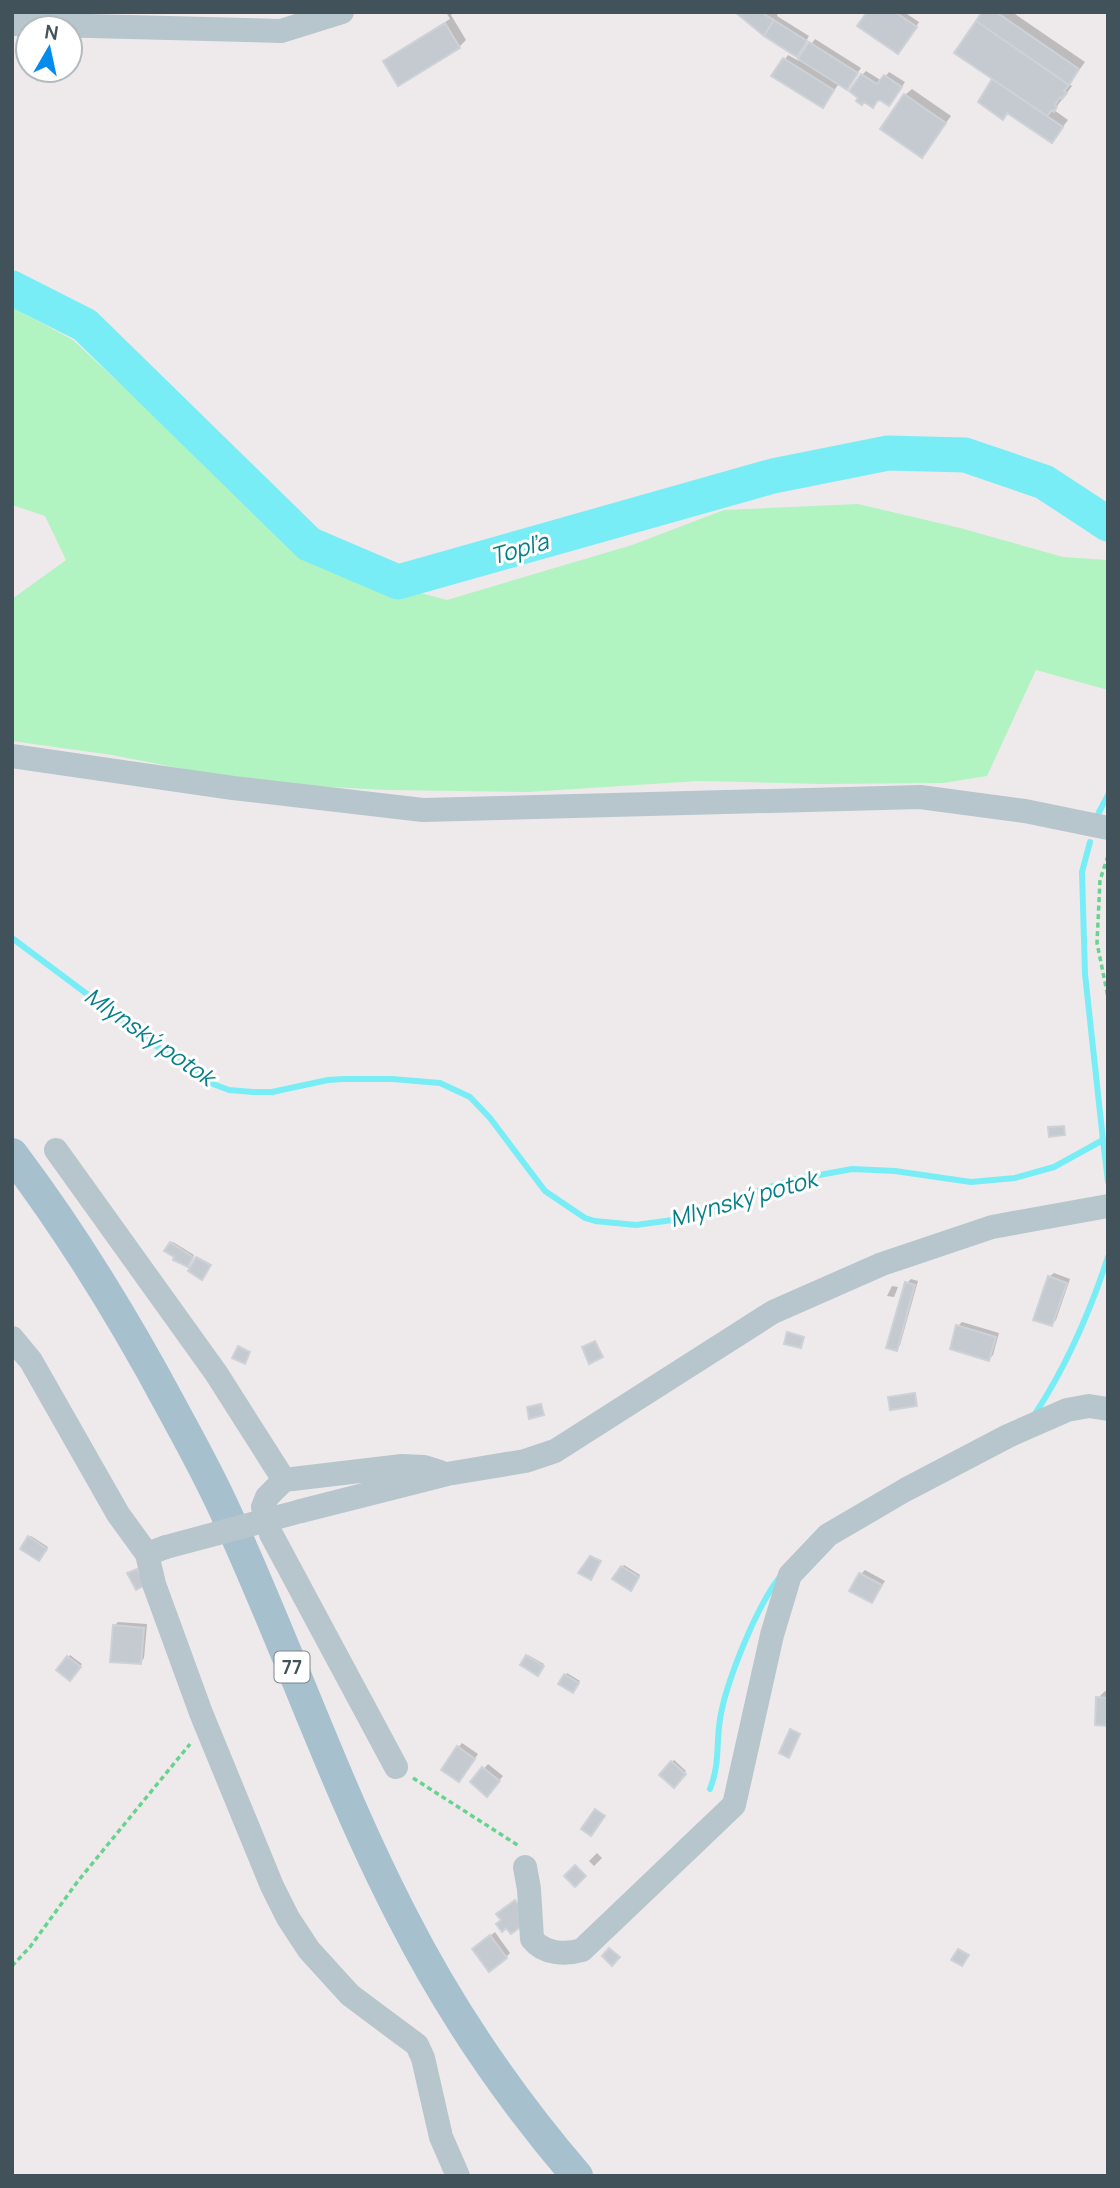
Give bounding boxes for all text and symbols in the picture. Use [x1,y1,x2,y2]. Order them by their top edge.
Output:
north arrow [14,14,84,84]
text: N [43,18,60,46]
water label: Topľa [486,524,553,571]
water label: Mlynský potok [79,979,224,1095]
water label: Mlynský potok [666,1161,824,1234]
road number: 77 [274,1652,310,1682]

